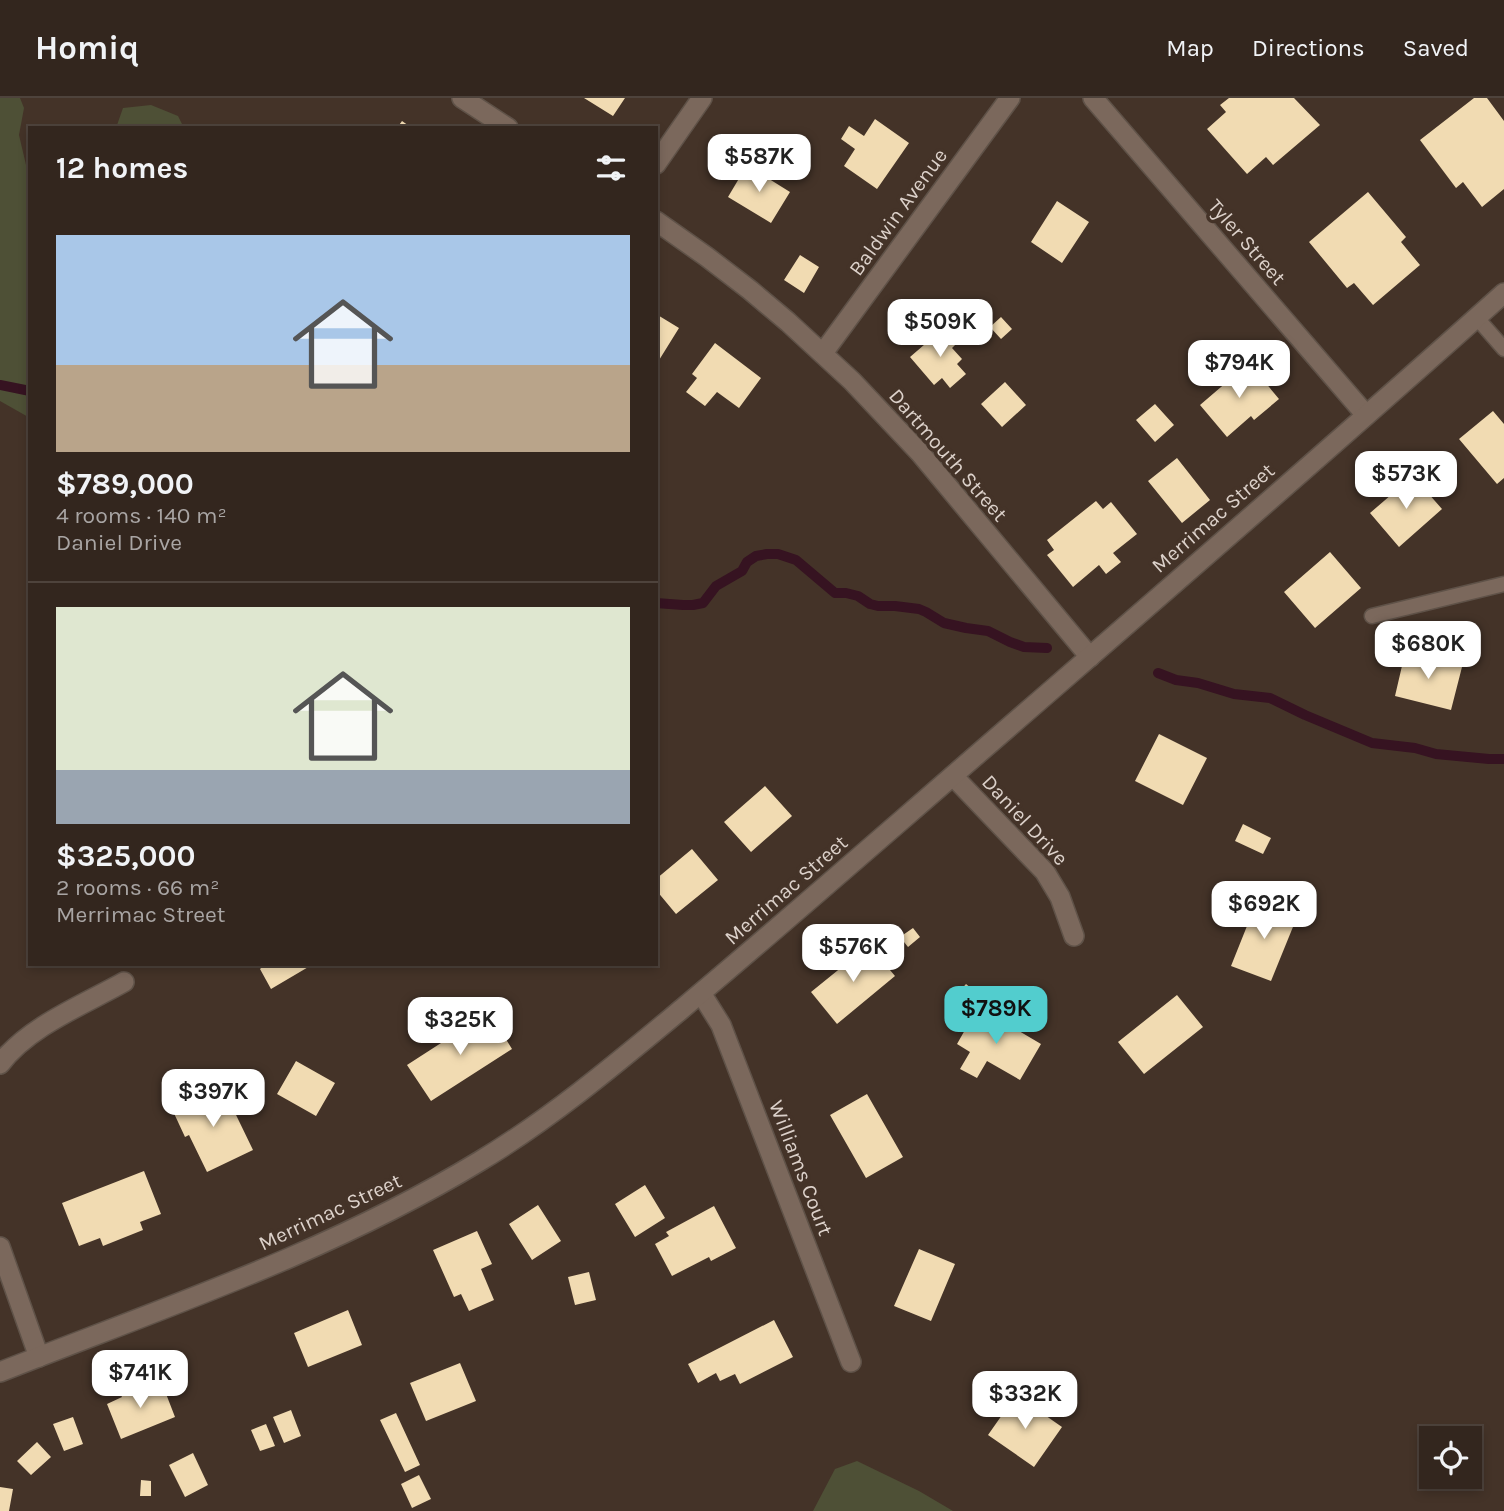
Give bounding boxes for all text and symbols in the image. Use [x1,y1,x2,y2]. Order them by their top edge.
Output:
text: Homiq [35,29,139,67]
text: Map [1166,34,1214,62]
text: Directions [1252,34,1365,62]
text: Saved [1403,34,1469,62]
pin: $587K [710,134,808,194]
text: $587K [724,143,794,170]
street label: Baldwin Avenue [844,144,952,280]
icon: filters [592,149,630,187]
text: 12 homes [56,150,188,186]
street label: Tyler Street [1203,194,1291,290]
icon: home [280,281,406,407]
pin: $509K [891,300,989,359]
text: $509K [904,308,976,335]
pin: $794K [1190,341,1288,400]
text: $794K [1204,349,1274,376]
street label: Dartmouth Street [884,384,1012,526]
pin: $573K [1357,452,1455,511]
street label: Merrimac Street [1147,458,1279,578]
text: $573K [1371,460,1441,487]
text: $789,000 [56,466,194,502]
text: 4 rooms · 140 m² [56,502,227,529]
text: Daniel Drive [56,529,182,556]
pin: $680K [1379,622,1477,681]
text: $680K [1391,630,1465,657]
icon: home [280,653,406,779]
street label: Daniel Drive [977,770,1073,870]
street label: Merrimac Street [720,830,852,950]
text: $325,000 [56,838,195,874]
text: 2 rooms · 66 m² [56,874,219,901]
pin: $692K [1215,882,1313,941]
text: $692K [1228,890,1300,917]
text: Merrimac Street [56,901,225,928]
pin: $576K [804,924,902,984]
text: $576K [818,933,888,960]
pin: $789K [947,986,1045,1046]
text: $789K [960,995,1032,1022]
pin: $325K [411,998,509,1057]
text: $325K [424,1006,496,1033]
pin: $397K [164,1070,262,1129]
text: $397K [178,1078,248,1105]
street label: Williams Court [764,1097,838,1239]
street label: Merrimac Street [255,1168,405,1256]
pin: $741K [91,1350,189,1410]
text: $741K [108,1359,172,1386]
pin: $332K [976,1372,1074,1431]
text: $332K [988,1380,1062,1407]
map controls [1419,1426,1482,1489]
button: locate [1419,1426,1482,1489]

